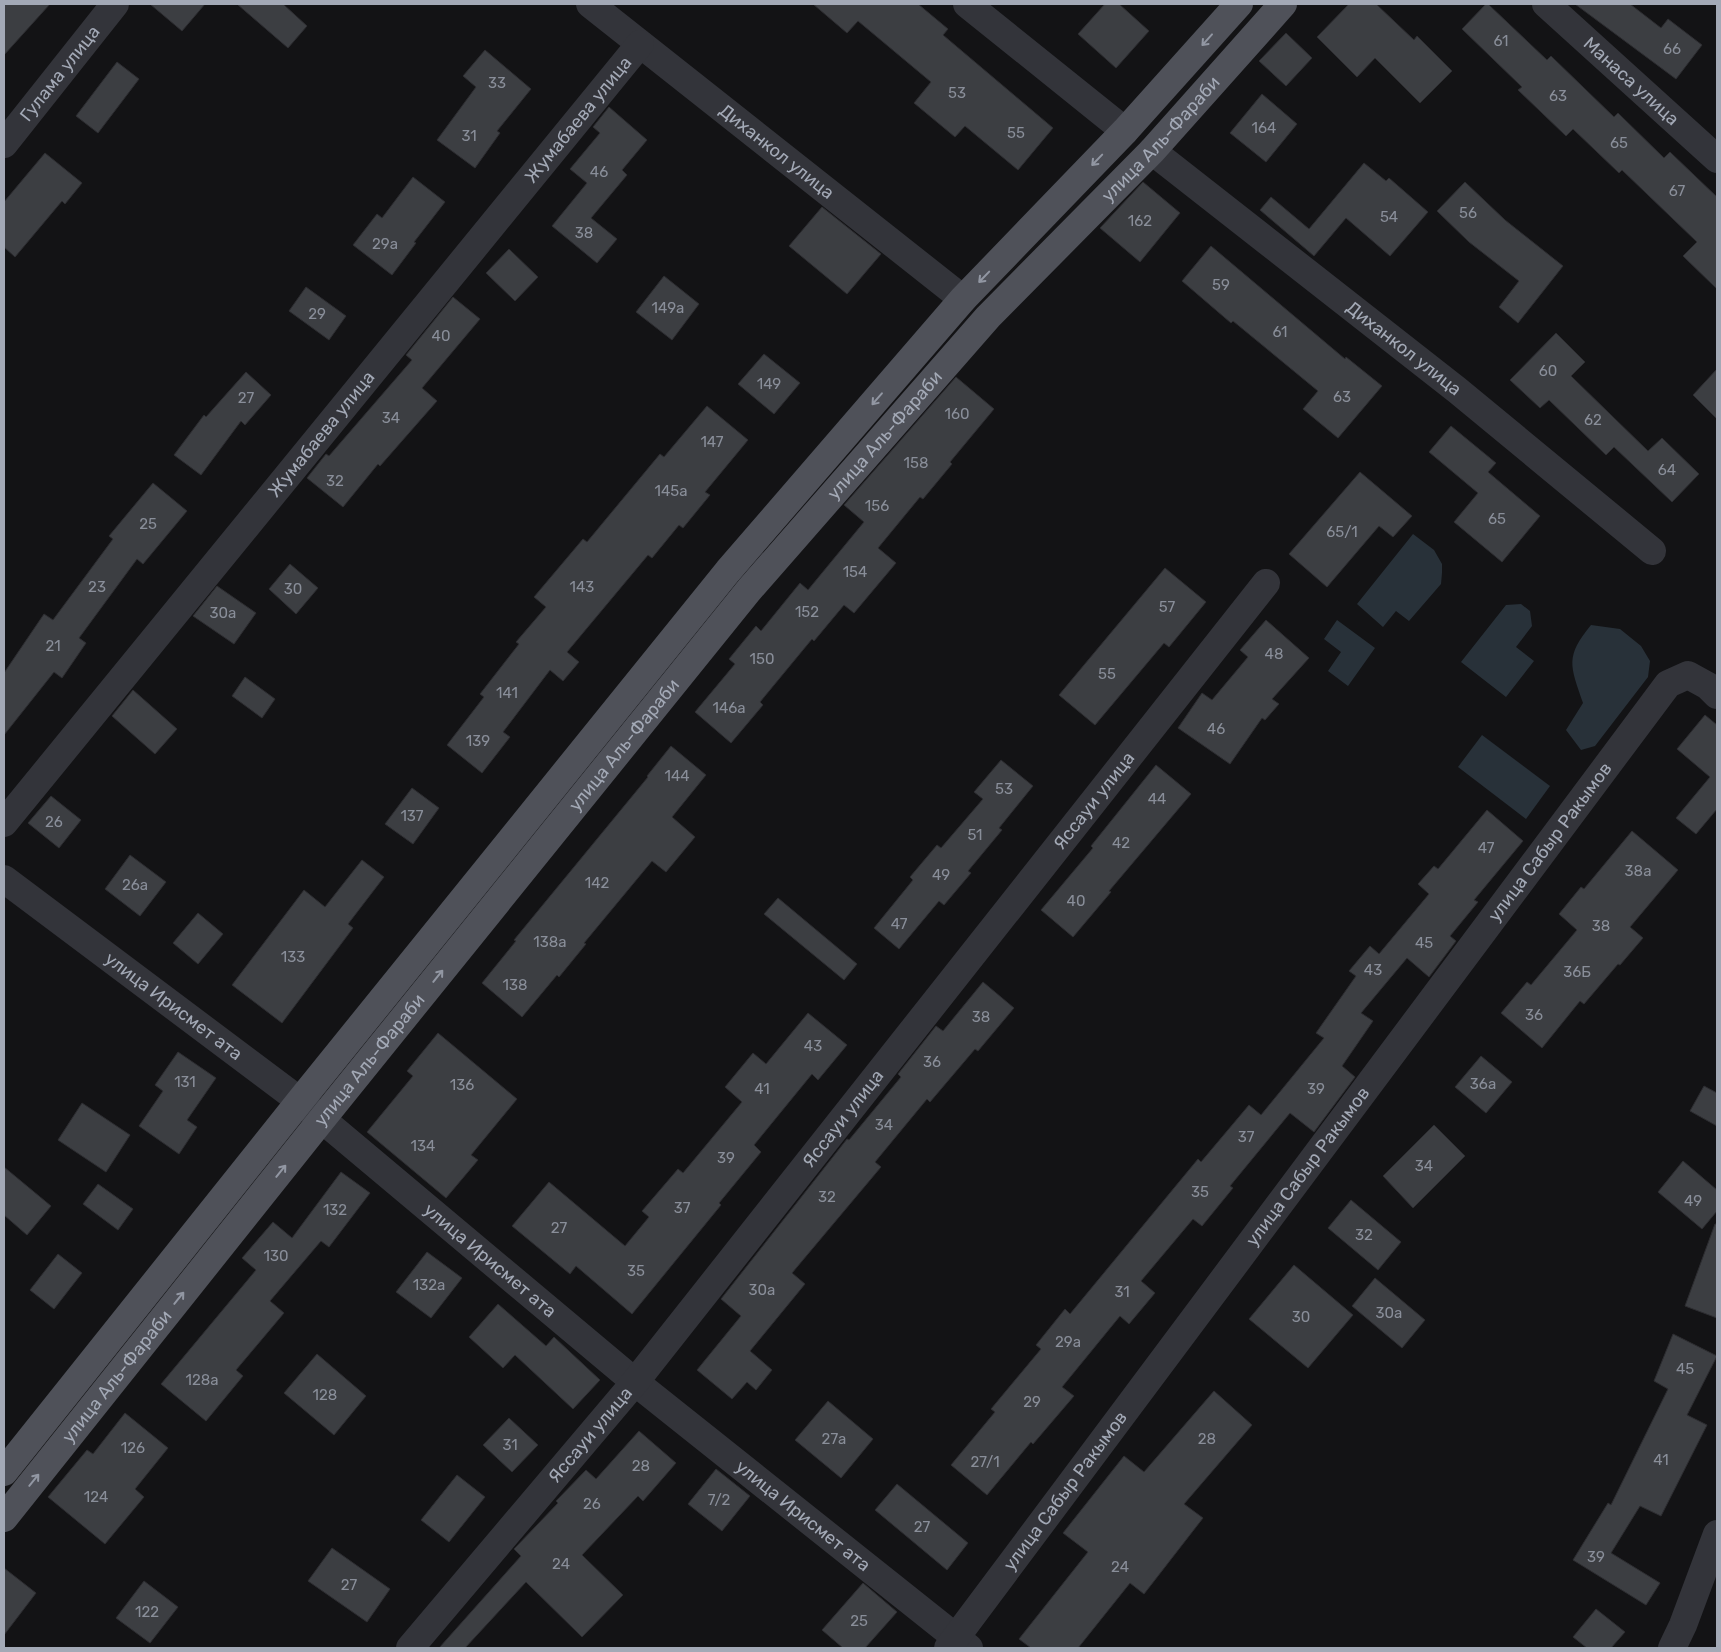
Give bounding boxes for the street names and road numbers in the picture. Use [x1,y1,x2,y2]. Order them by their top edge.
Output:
street label: Гулама улица [15,21,105,126]
street label: Манаса улица [1579,32,1684,130]
street label: Жумабаева улица [520,52,636,187]
street label: улица Аль-Фараби [1097,71,1225,207]
street label: Диханкол улица [715,99,839,204]
street label: Диханкол улица [1342,296,1466,400]
street label: Жумабаева улица [263,366,380,502]
street label: улица Аль-Фараби [822,366,947,504]
street label: улица Аль-Фараби [564,674,684,816]
street label: Яссауи улица [1049,747,1139,854]
street label: улица Сабыр Ракымов [1483,758,1617,926]
street label: улица Ирисмет ата [100,948,247,1065]
street label: улица Аль-Фараби [310,989,430,1131]
street label: Яссауи улица [798,1065,888,1172]
street label: улица Сабыр Ракымов [1241,1083,1374,1250]
street label: улица Ирисмет ата [419,1199,561,1322]
street label: улица Аль-Фараби [57,1305,177,1447]
street label: Яссауи улица [543,1383,637,1487]
street label: улица Сабыр Ракымов [999,1407,1132,1575]
street label: улица Ирисмет ата [731,1455,875,1576]

